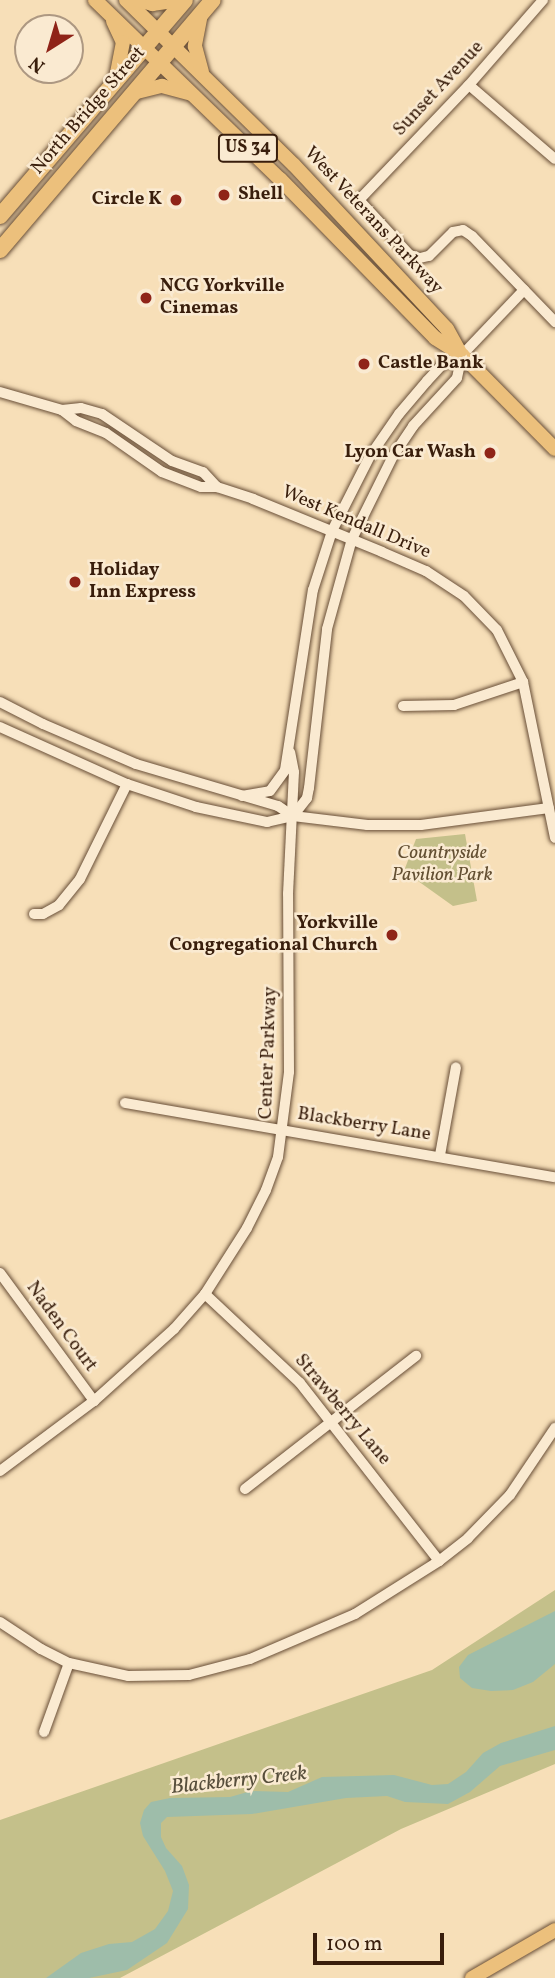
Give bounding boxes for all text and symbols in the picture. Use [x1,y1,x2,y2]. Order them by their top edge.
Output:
north arrow [14,14,84,84]
street label: Sunset Avenue [389,37,489,141]
street label: North Bridge Street [27,42,151,180]
road number: US 34 [216,134,280,162]
street label: West Veterans Parkway [298,142,448,300]
place label: Shell [238,184,283,206]
marker: Shell [216,187,232,203]
place label: Circle K [92,189,162,211]
marker: Circle K [168,192,184,208]
place label: NCG Yorkville Cinemas [160,276,285,320]
marker: NCG Yorkville Cinemas [138,290,154,306]
place label: Castle Bank [378,353,483,375]
marker: Castle Bank [356,356,372,372]
place label: Lyon Car Wash [344,442,476,464]
marker: Lyon Car Wash [482,445,498,461]
street label: West Kendall Drive [278,481,434,565]
place label: Holiday Inn Express [89,560,196,604]
marker: Holiday Inn Express [67,574,83,590]
park label: Countryside Pavilion Park [391,843,493,887]
place label: Yorkville Congregational Church [169,913,378,957]
marker: Yorkville Congregational Church [384,927,400,943]
street label: Center Parkway [255,986,283,1120]
street label: Blackberry Lane [295,1103,433,1147]
street label: Naden Court [21,1277,101,1377]
street label: Strawberry Lane [289,1350,395,1470]
water label: Blackberry Creek [170,1761,308,1801]
scale bar [317,1918,448,1962]
text: 100 m [326,1930,383,1959]

